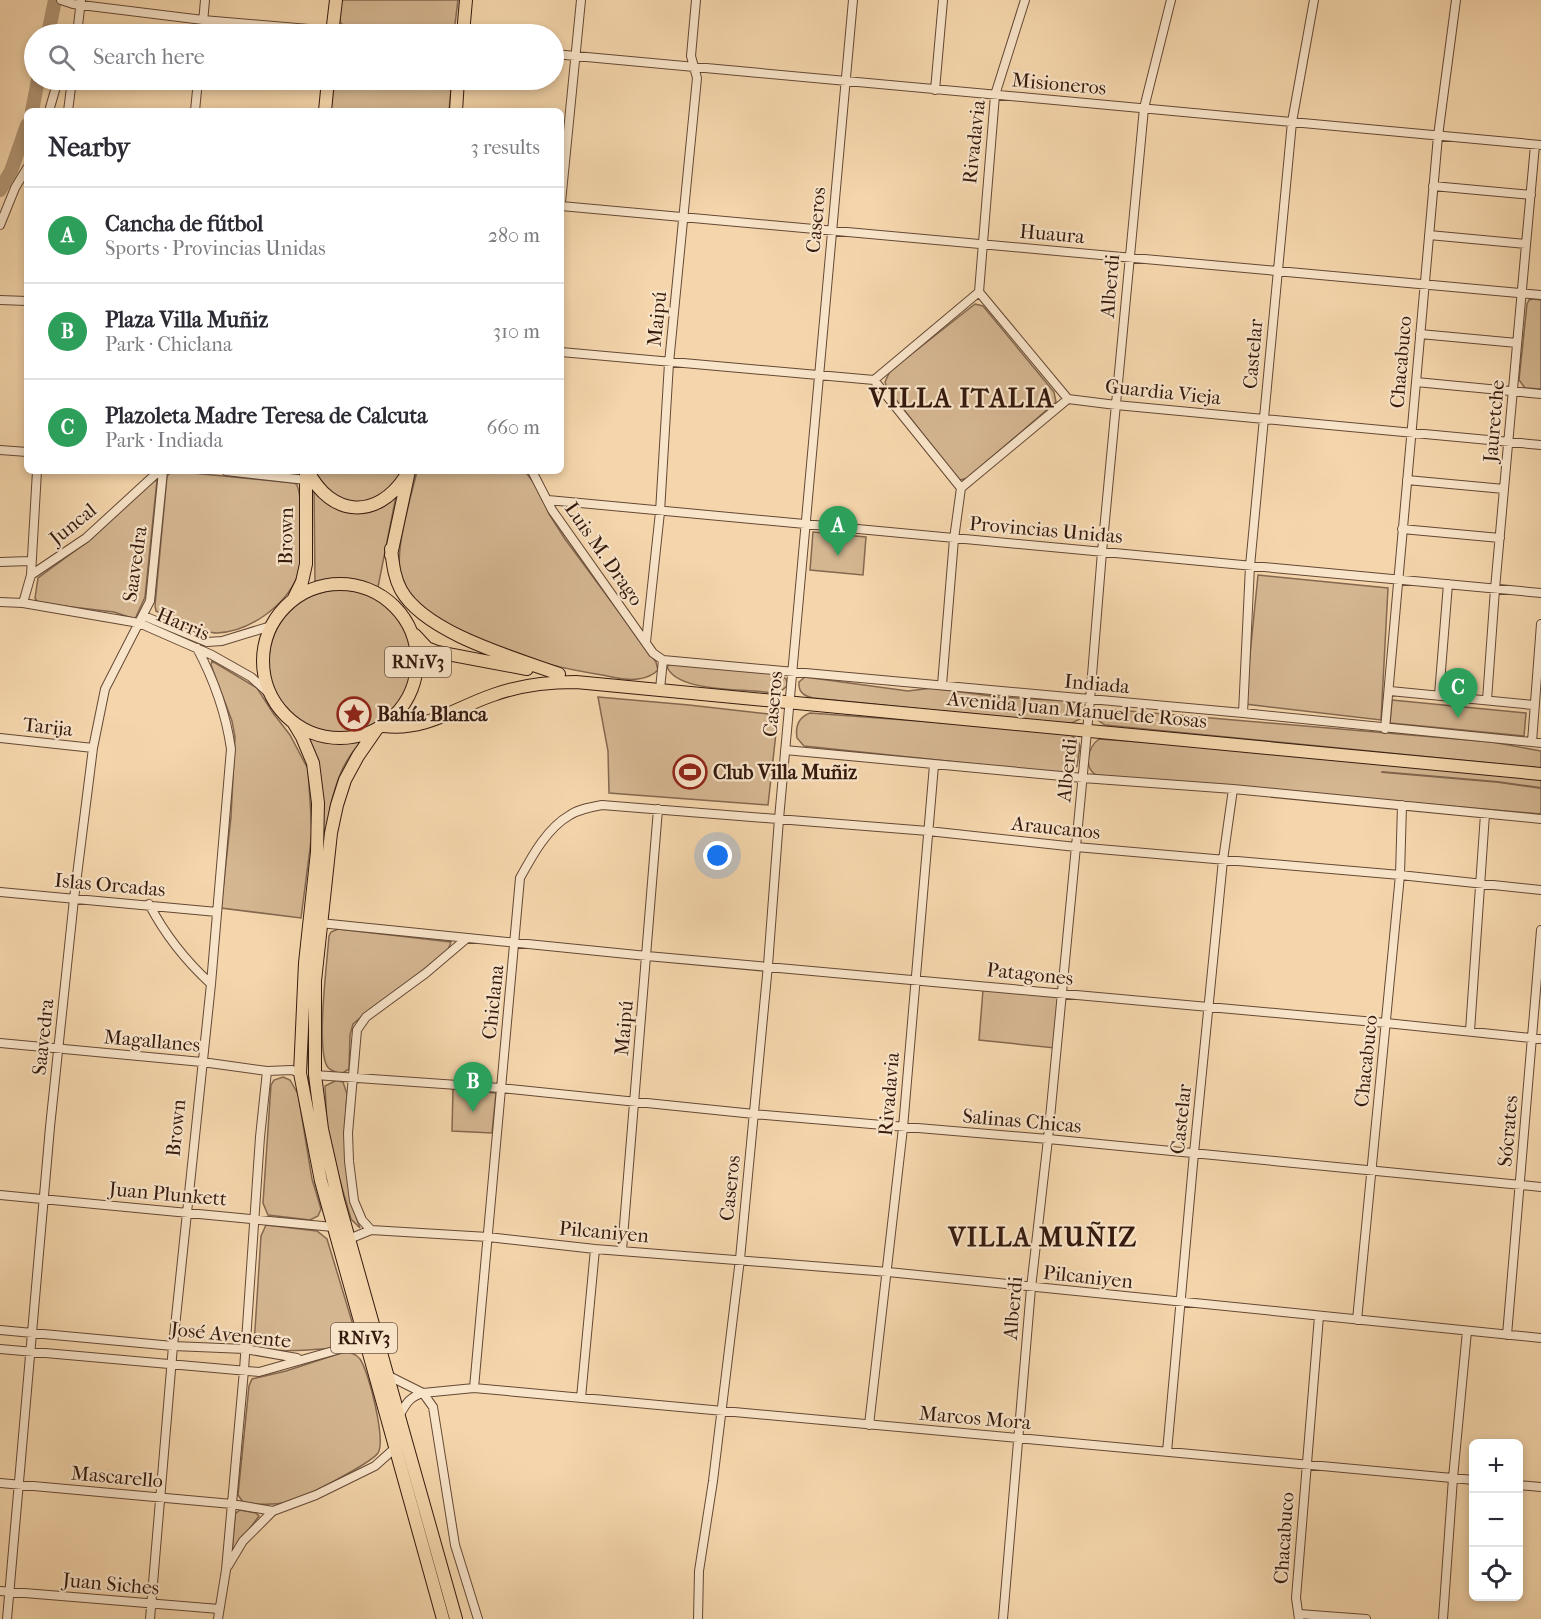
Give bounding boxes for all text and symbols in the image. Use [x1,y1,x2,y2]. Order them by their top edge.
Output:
search box [24,24,564,90]
icon: search [45,41,78,74]
text: Search here [93,44,205,70]
street label: Misioneros [1011,68,1107,100]
street label: Rivadavia [958,98,990,185]
text: Nearby [48,132,130,163]
text: 3 results [471,136,540,159]
street label: Caseros [802,186,830,254]
text: Cancha de fútbol [105,211,263,237]
street label: Huaura [1019,220,1086,248]
text: A [61,224,74,247]
text: 280 m [488,224,540,247]
text: Sports · Provincias Unidas [105,237,326,260]
street label: Alberdi [1096,253,1124,320]
street label: Maipú [643,290,671,348]
text: Plaza Villa Muñiz [105,307,268,333]
street label: Chacabuco [1386,315,1416,409]
street label: Castelar [1238,317,1268,390]
text: B [61,320,74,343]
text: 310 m [493,320,540,343]
text: Park · Chiclana [105,333,232,356]
street label: Guardia Vieja [1104,374,1223,410]
street label: Jauretche [1479,379,1509,465]
district label: VILLA ITALIA [868,383,1055,414]
text: Plazoleta Madre Teresa de Calcuta [105,403,428,429]
text: C [61,416,74,439]
text: 660 m [486,416,540,439]
text: Park · Indiada [105,429,223,452]
street label: Juncal [43,498,101,551]
street label: Luis M. Drago [560,498,648,610]
pin: A [818,506,858,556]
street label: Brown [274,507,298,565]
street label: Provincias Unidas [968,512,1124,548]
street label: Saavedra [118,524,152,604]
street label: Harris [153,603,213,645]
road number: RN1V3 [385,647,451,677]
pin: C [1438,668,1478,718]
street label: Caseros [759,670,787,738]
street label: Indiada [1063,670,1131,698]
street label: Avenida Juan Manuel de Rosas [945,687,1208,733]
place icon: Bahía Blanca [336,696,372,732]
place label: Bahía Blanca [377,703,488,726]
street label: Tarija [22,713,75,741]
street label: Alberdi [1052,737,1082,804]
sports icon: Club Villa Muñiz [672,754,708,790]
place label: Club Villa Muñiz [713,761,857,784]
street label: Araucanos [1010,812,1101,844]
your location [703,841,732,870]
street label: Islas Orcadas [53,869,167,901]
street label: Patagones [986,958,1074,990]
street label: Chiclana [478,963,508,1040]
street label: Saavedra [28,997,59,1076]
street label: Maipú [610,999,638,1057]
street label: Chacabuco [1350,1014,1382,1108]
street label: Magallanes [103,1025,201,1057]
street label: Rivadavia [874,1050,904,1137]
pin: B [454,1062,492,1112]
street label: Castelar [1166,1082,1196,1155]
street label: Sócrates [1493,1094,1523,1168]
street label: Brown [162,1098,190,1158]
street label: Salinas Chicas [961,1104,1083,1138]
street label: Caseros [715,1154,745,1222]
street label: Juan Plunkett [106,1177,228,1211]
street label: Pilcaniyen [558,1217,650,1247]
district label: VILLA MUÑIZ [947,1221,1138,1253]
street label: Pilcaniyen [1042,1261,1135,1293]
street label: Alberdi [999,1275,1027,1342]
street label: José Avenente [168,1317,292,1353]
road number: RN1V3 [331,1323,397,1353]
street label: Marcos Mora [918,1402,1033,1434]
map controls [1469,1439,1523,1601]
button: + [1469,1439,1523,1493]
street label: Mascarello [70,1462,164,1492]
street label: Chacabuco [1269,1491,1299,1585]
button: − [1469,1493,1523,1547]
button: locate [1469,1547,1523,1601]
street label: Juan Siches [60,1568,160,1600]

